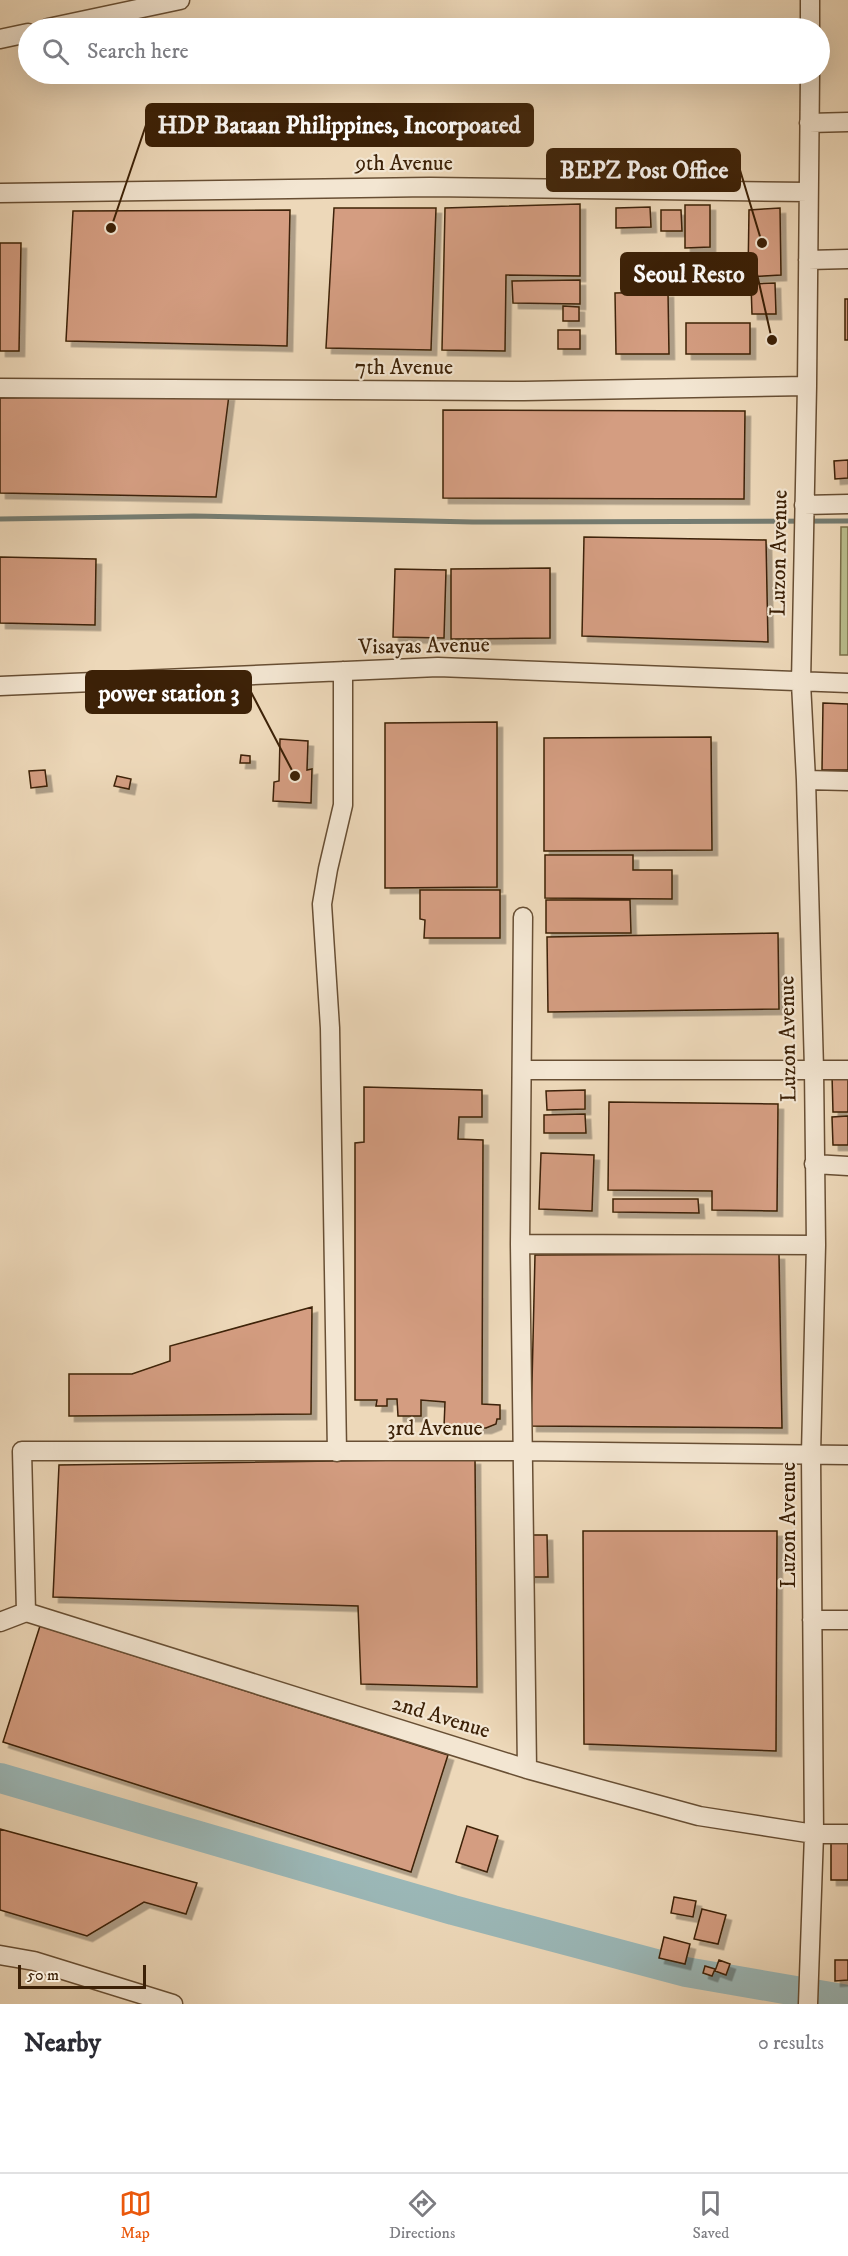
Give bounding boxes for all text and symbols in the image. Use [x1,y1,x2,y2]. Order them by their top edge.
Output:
search box [18,18,830,84]
icon: search [39,35,72,68]
text: Search here [87,38,189,65]
callout: HDP Bataan Philippines, Incorpoated [146,104,533,146]
text: HDP Bataan Philippines, Incorpoated [157,111,522,141]
callout: BEPZ Post Office [547,149,740,191]
street label: 9th Avenue [354,150,453,177]
text: BEPZ Post Office [560,156,728,186]
callout: Seoul Resto [621,253,757,295]
text: Seoul Resto [633,260,745,290]
street label: 7th Avenue [355,354,453,381]
street label: Luzon Avenue [764,490,794,616]
street label: Visayas Avenue [357,631,490,661]
callout: power station 3 [86,671,251,713]
text: power station 3 [97,679,240,709]
street label: Luzon Avenue [773,976,803,1102]
street label: 3rd Avenue [387,1415,483,1442]
street label: Luzon Avenue [775,1462,802,1588]
street label: 2nd Avenue [389,1689,493,1745]
scale bar [18,1962,146,1990]
text: 50 m [27,1965,59,1985]
text: Nearby [24,2027,101,2060]
text: 0 results [758,2031,824,2056]
tab: Map [119,2187,152,2243]
tab: Directions [389,2187,455,2243]
tab: Saved [693,2187,729,2243]

